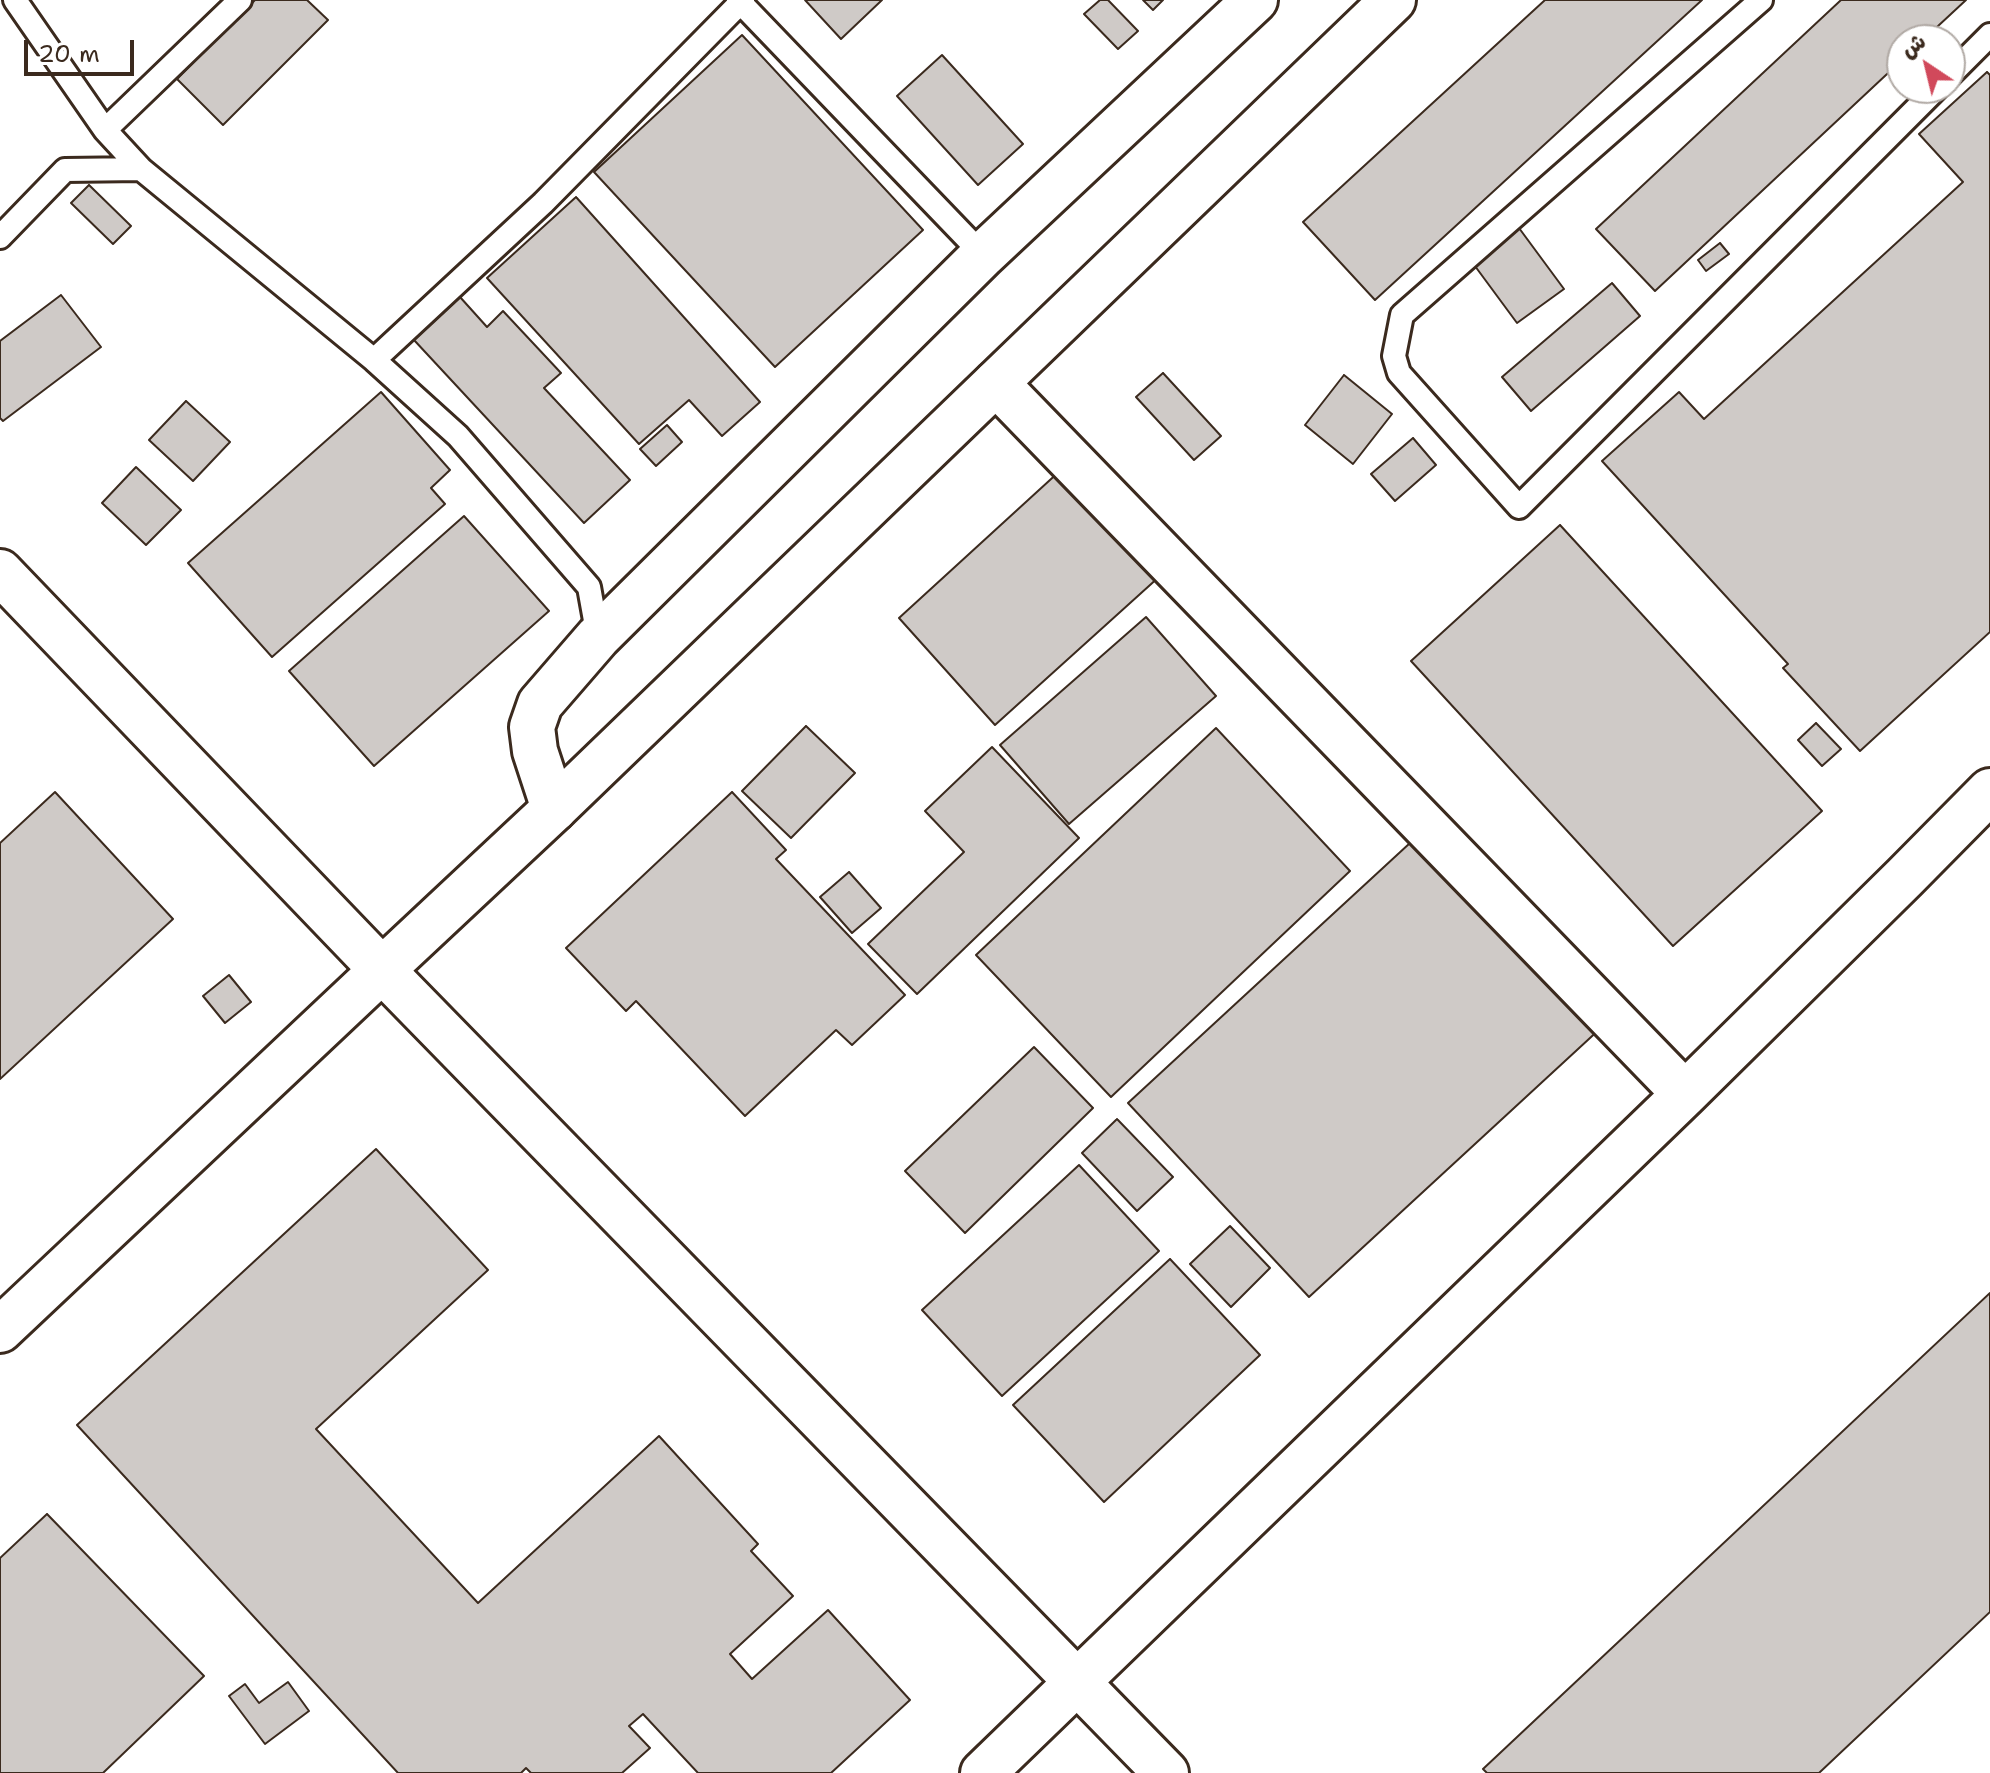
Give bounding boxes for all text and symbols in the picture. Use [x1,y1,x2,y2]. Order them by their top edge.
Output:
scale bar [28,24,138,74]
north arrow [1886,24,1966,104]
text: ش [1895,27,1931,64]
text: 20 m [38,38,100,70]

